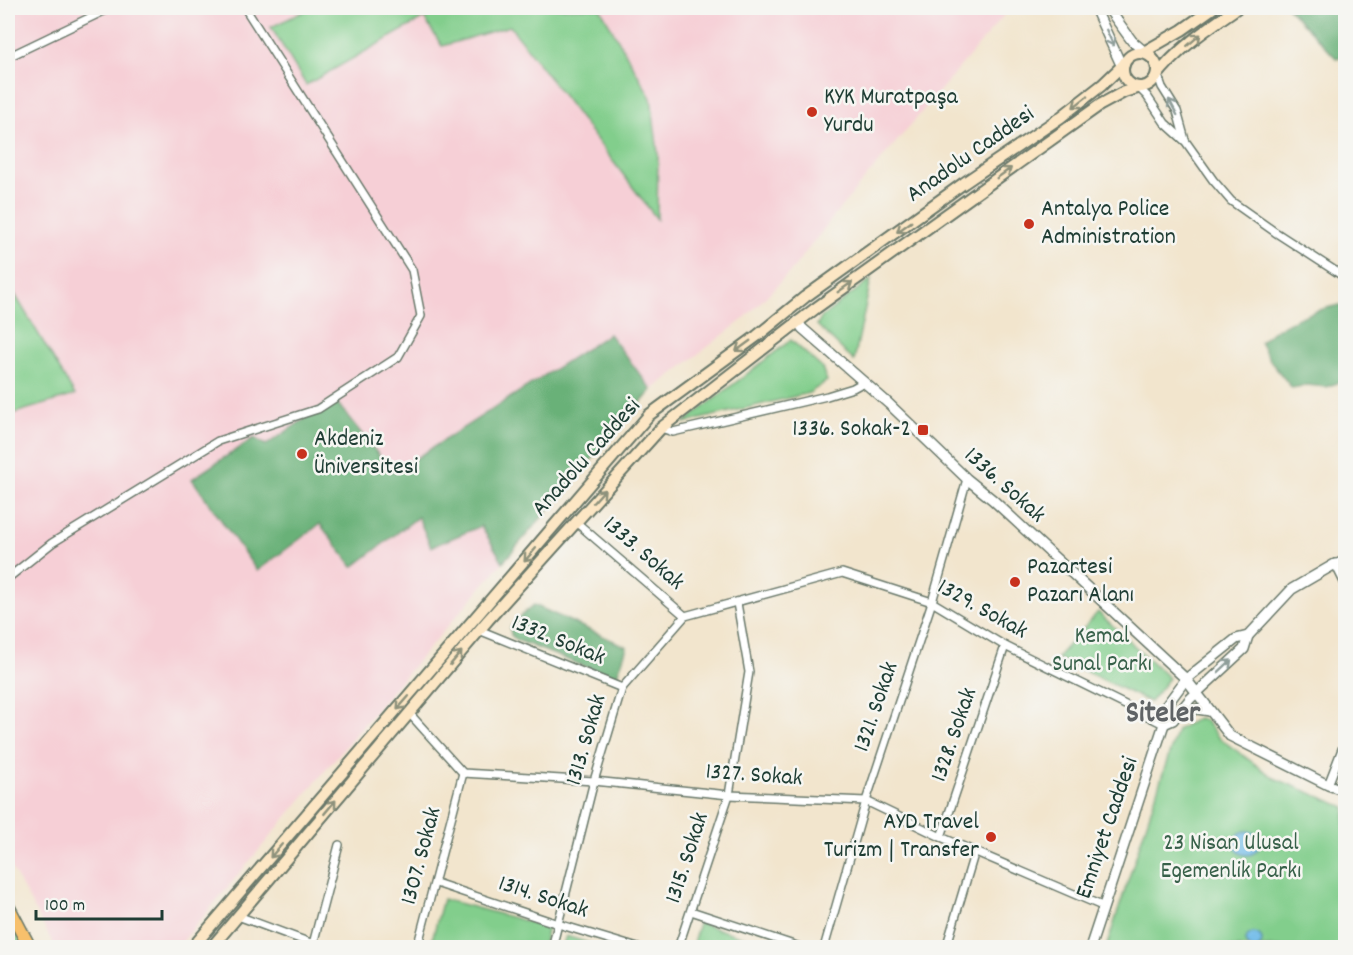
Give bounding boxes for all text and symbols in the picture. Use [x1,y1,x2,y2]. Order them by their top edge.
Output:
one-way arrow [1104,29,1116,47]
one-way arrow [1186,33,1201,47]
place label: KYK Muratpaşa Yurdu [824,81,959,143]
one-way arrow [1073,96,1089,109]
street label: Anadolu Caddesi [900,98,1042,212]
one-way arrow [1167,98,1178,116]
marker: KYK Muratpaşa Yurdu [805,105,819,119]
one-way arrow [995,167,1011,179]
place label: Antalya Police Administration [1041,193,1176,255]
marker: Antalya Police Administration [1022,217,1036,231]
one-way arrow [896,221,913,233]
one-way arrow [837,281,853,293]
one-way arrow [735,340,751,353]
street label: Anadolu Caddesi [524,391,650,525]
place label: 1336. Sokak-2 [792,413,911,447]
place label: Akdeniz Üniversitesi [314,423,418,485]
marker: 1336. Sokak-2 [916,423,930,437]
street label: 1336. Sokak [955,440,1053,532]
marker: Akdeniz Üniversitesi [295,447,309,461]
one-way arrow [592,489,606,504]
street label: 1333. Sokak [595,509,691,599]
one-way arrow [523,547,536,563]
place label: Pazartesi Pazarı Alanı [1027,551,1134,613]
street label: 1329. Sokak [930,571,1034,649]
marker: Pazartesi Pazarı Alanı [1008,575,1022,589]
street label: 1332. Sokak [506,607,610,675]
park label: Kemal Sunal Parkı [1052,620,1152,682]
one-way arrow [449,651,463,666]
street label: 1321. Sokak [846,657,908,757]
one-way arrow [1217,659,1232,673]
street label: 1328. Sokak [923,683,987,787]
street label: 1313. Sokak [558,690,616,790]
district label: Siteler [1126,694,1201,737]
one-way arrow [396,695,409,711]
street label: Emniyet Caddesi [1068,752,1148,904]
street label: 1327. Sokak [704,756,804,796]
one-way arrow [323,800,337,815]
street label: 1307. Sokak [393,803,451,909]
place label: AYD Travel Turizm | Transfer [824,806,979,868]
street label: 1315. Sokak [657,808,719,908]
park label: 23 Nisan Ulusal Egemenlik Parkı [1161,827,1301,889]
marker: AYD Travel Turizm | Transfer [984,830,998,844]
one-way arrow [269,843,282,859]
street label: 1314. Sokak [494,867,592,929]
scale bar [36,883,162,921]
text: 100 m [45,894,85,919]

